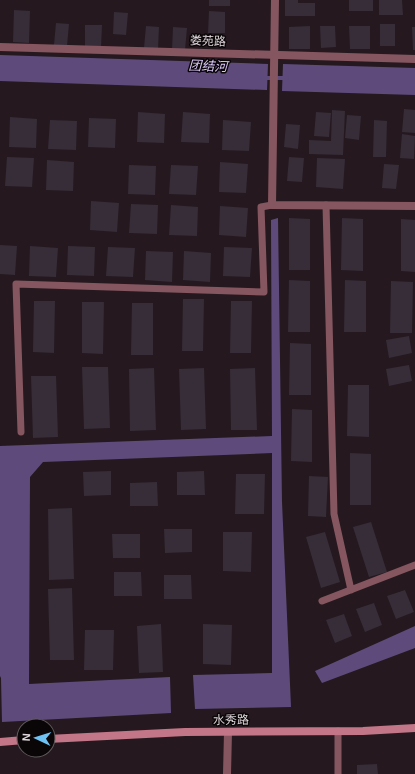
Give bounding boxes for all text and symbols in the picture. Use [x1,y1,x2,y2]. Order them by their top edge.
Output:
street label: 娄苑路 [190,33,226,49]
water label: 团结河 [188,58,231,74]
street label: 水秀路 [213,713,249,727]
north arrow [16,718,56,758]
text: N [20,733,32,742]

